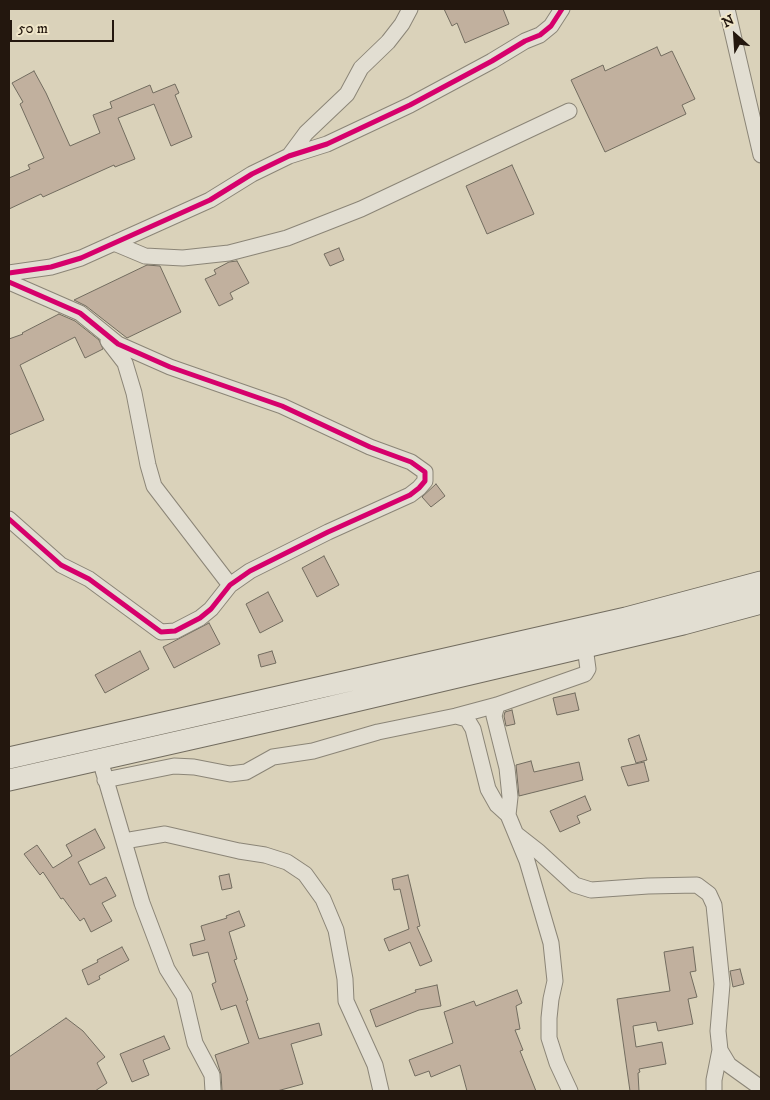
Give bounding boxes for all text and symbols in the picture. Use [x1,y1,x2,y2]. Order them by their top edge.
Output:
scale bar [12,10,116,42]
north arrow [710,10,760,60]
text: N [719,11,738,32]
text: 50 m [18,19,48,38]

